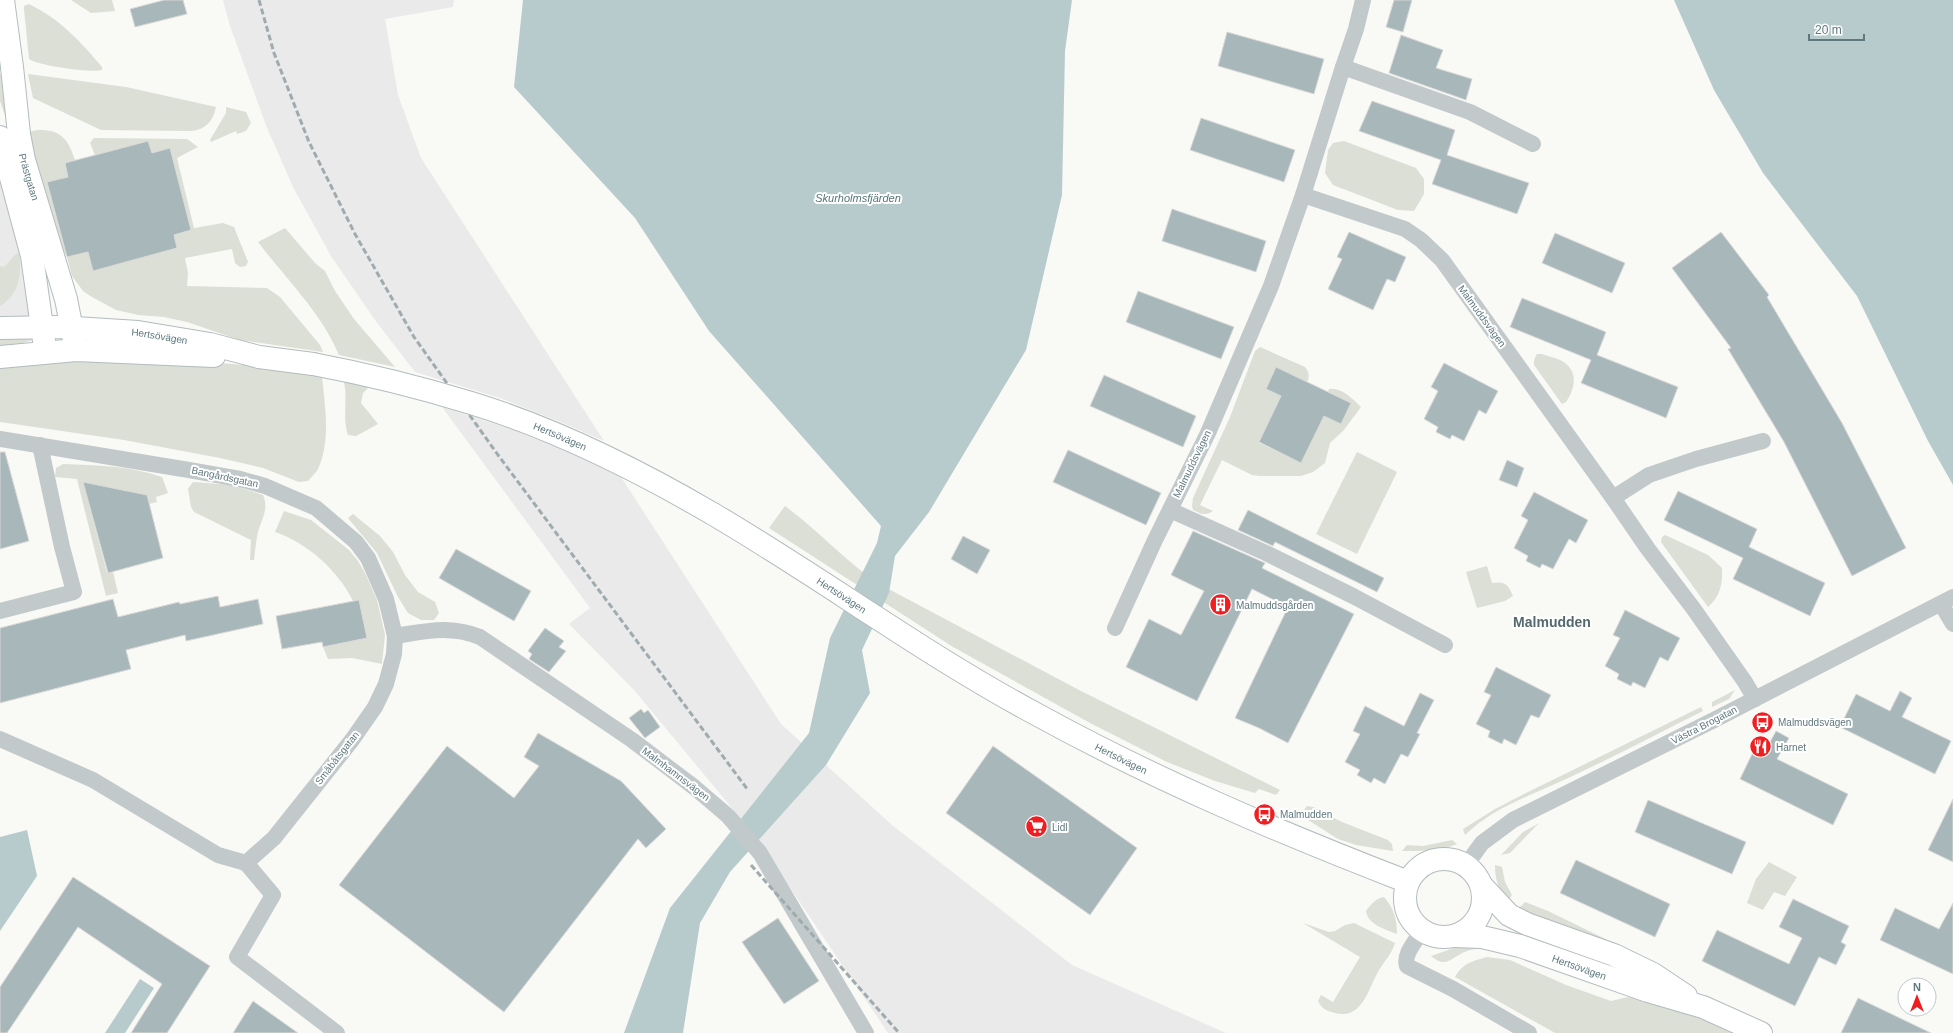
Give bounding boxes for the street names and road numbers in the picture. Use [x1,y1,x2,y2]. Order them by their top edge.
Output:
street label: Prästgatan [17,152,41,202]
street label: Malmuddsvägen [1456,283,1508,349]
street label: Hertsövägen [131,326,188,346]
street label: Hertsövägen [532,420,589,452]
street label: Malmuddsvägen [1171,429,1213,499]
street label: Bangårdsgatan [191,465,259,489]
street label: Hertsövägen [815,575,868,615]
street label: Västra Brogatan [1669,704,1739,746]
street label: Småbåtsgatan [313,729,361,787]
street label: Hertsövägen [1093,741,1149,776]
street label: Malmhamnsvägen [640,745,712,803]
street label: Hertsövägen [1551,952,1608,981]

